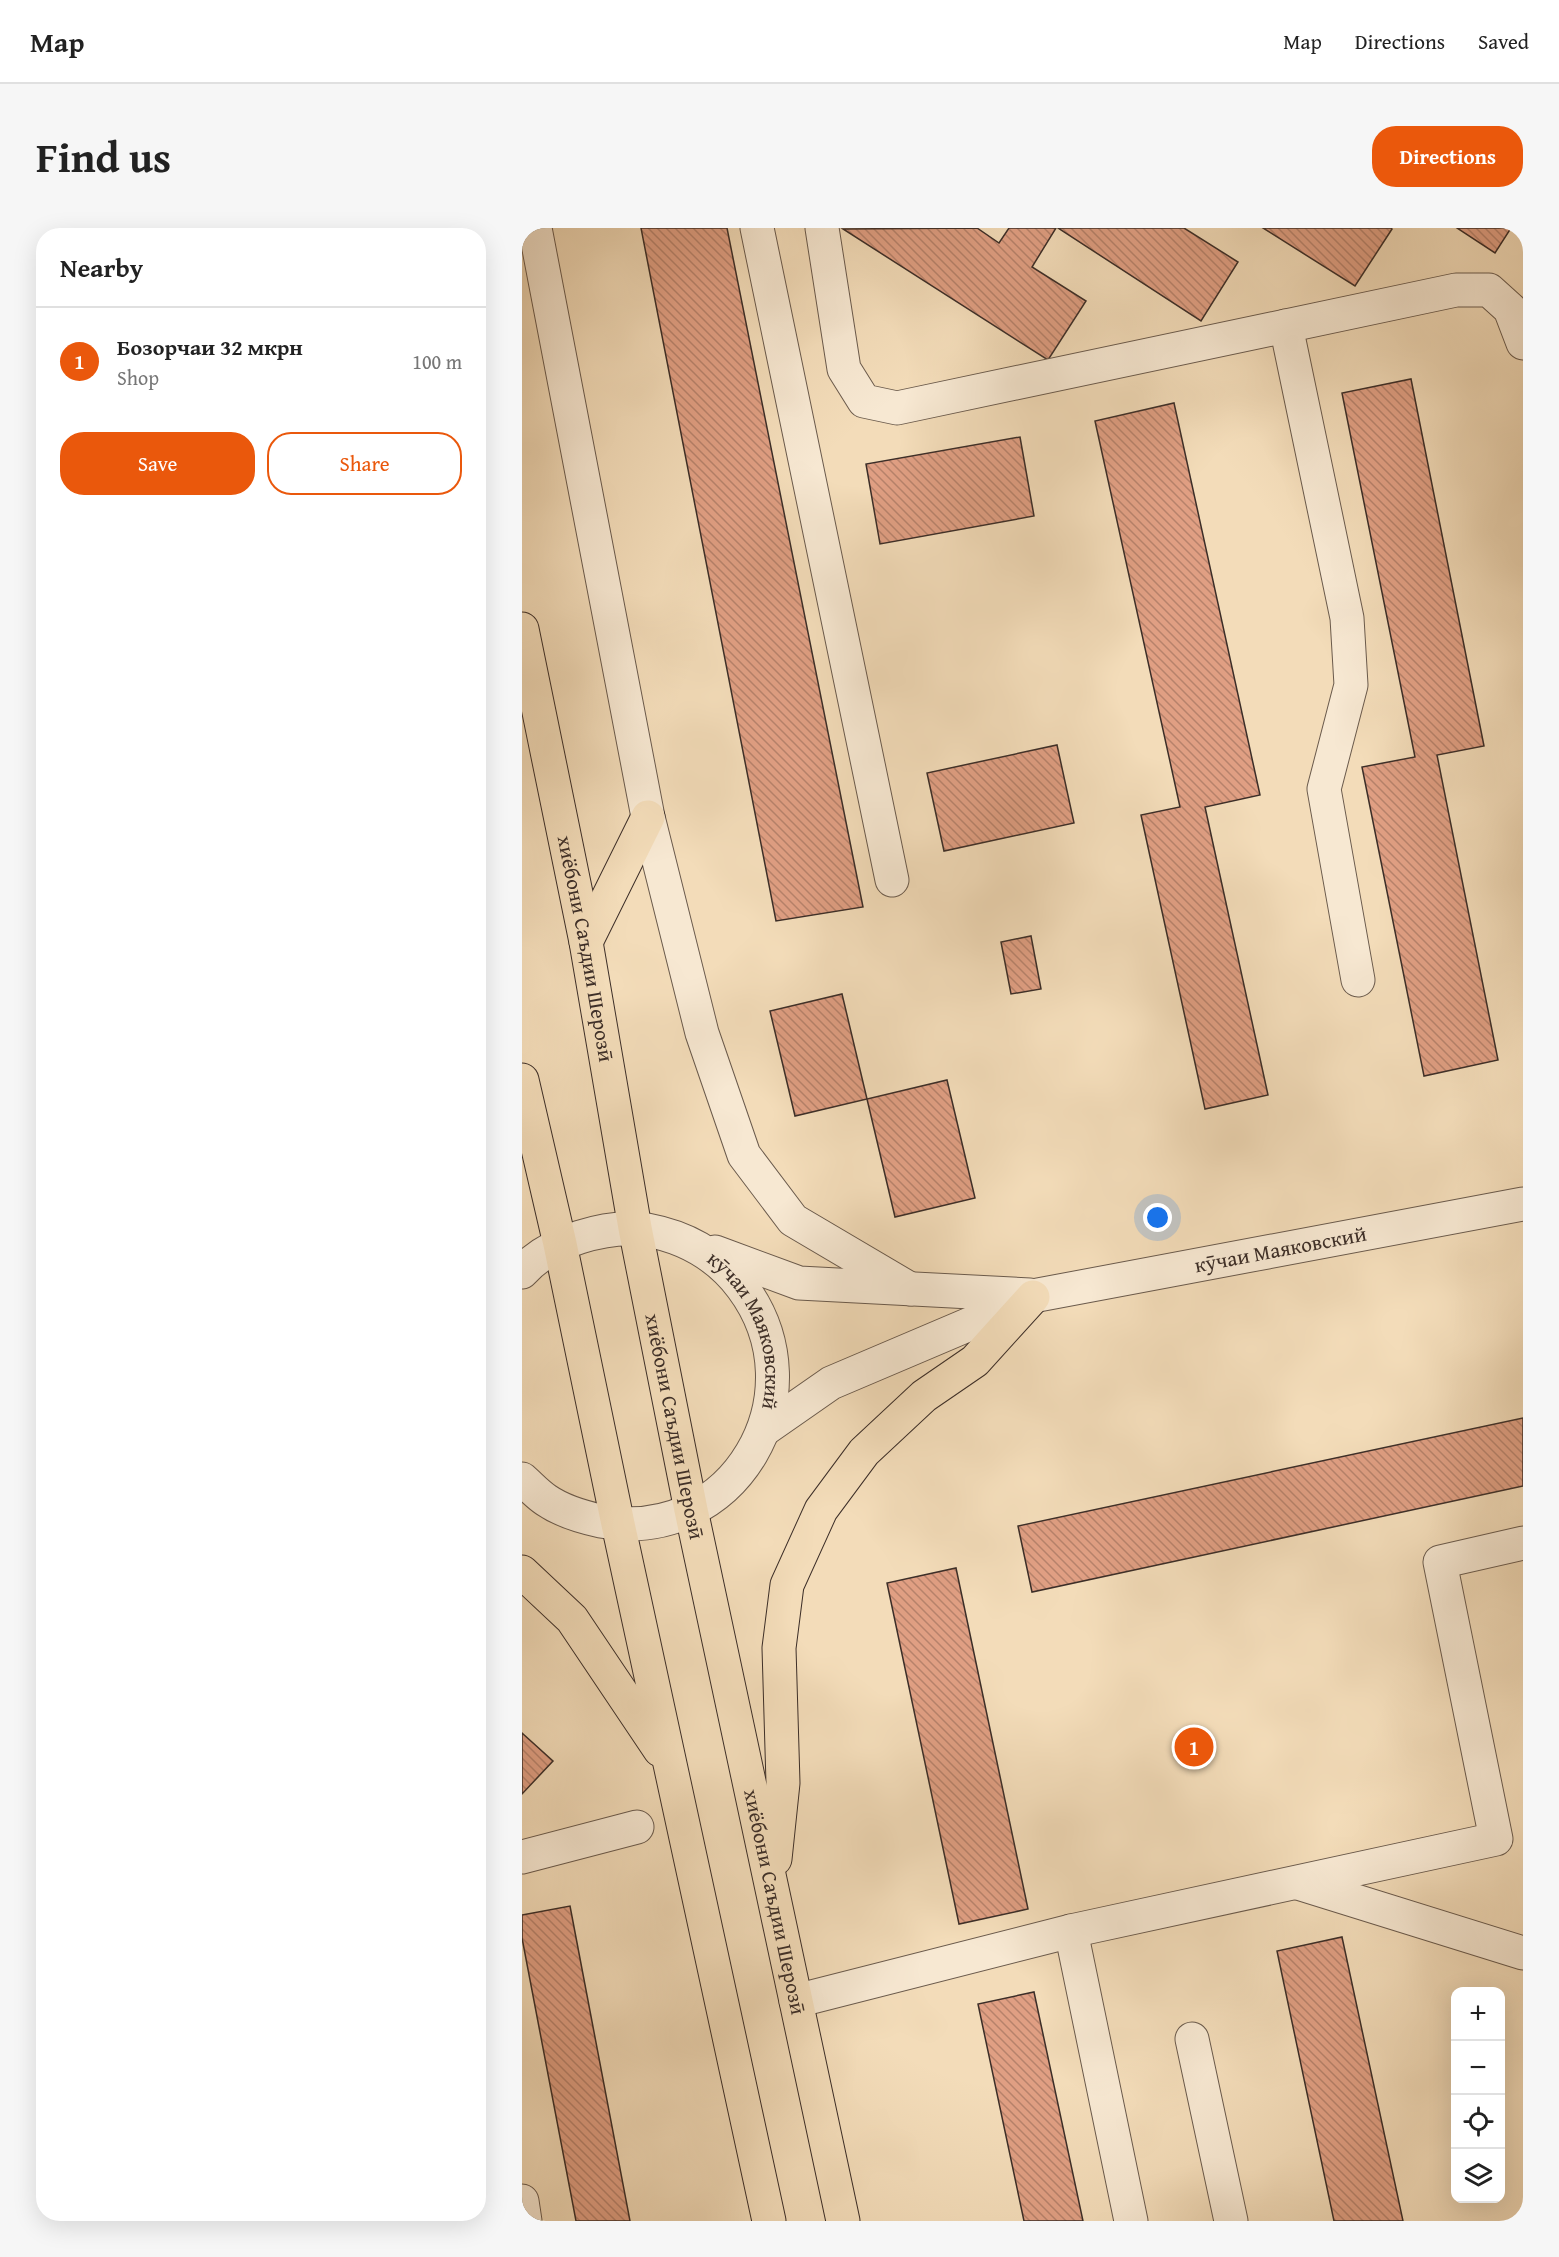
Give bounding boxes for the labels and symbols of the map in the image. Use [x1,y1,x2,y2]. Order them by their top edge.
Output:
street label: хиёбони Саъдии Шерозӣ [550,833,622,1064]
your location [1143,1203,1172,1232]
street label: кӯчаи Маяковский [1192,1218,1369,1280]
street label: кӯчаи Маяковский [701,1243,789,1412]
street label: хиёбони Саъдии Шерозӣ [637,1311,713,1542]
pin: 1 [1174,1724,1214,1769]
street label: хиёбони Саъдии Шерозӣ [736,1786,814,2017]

